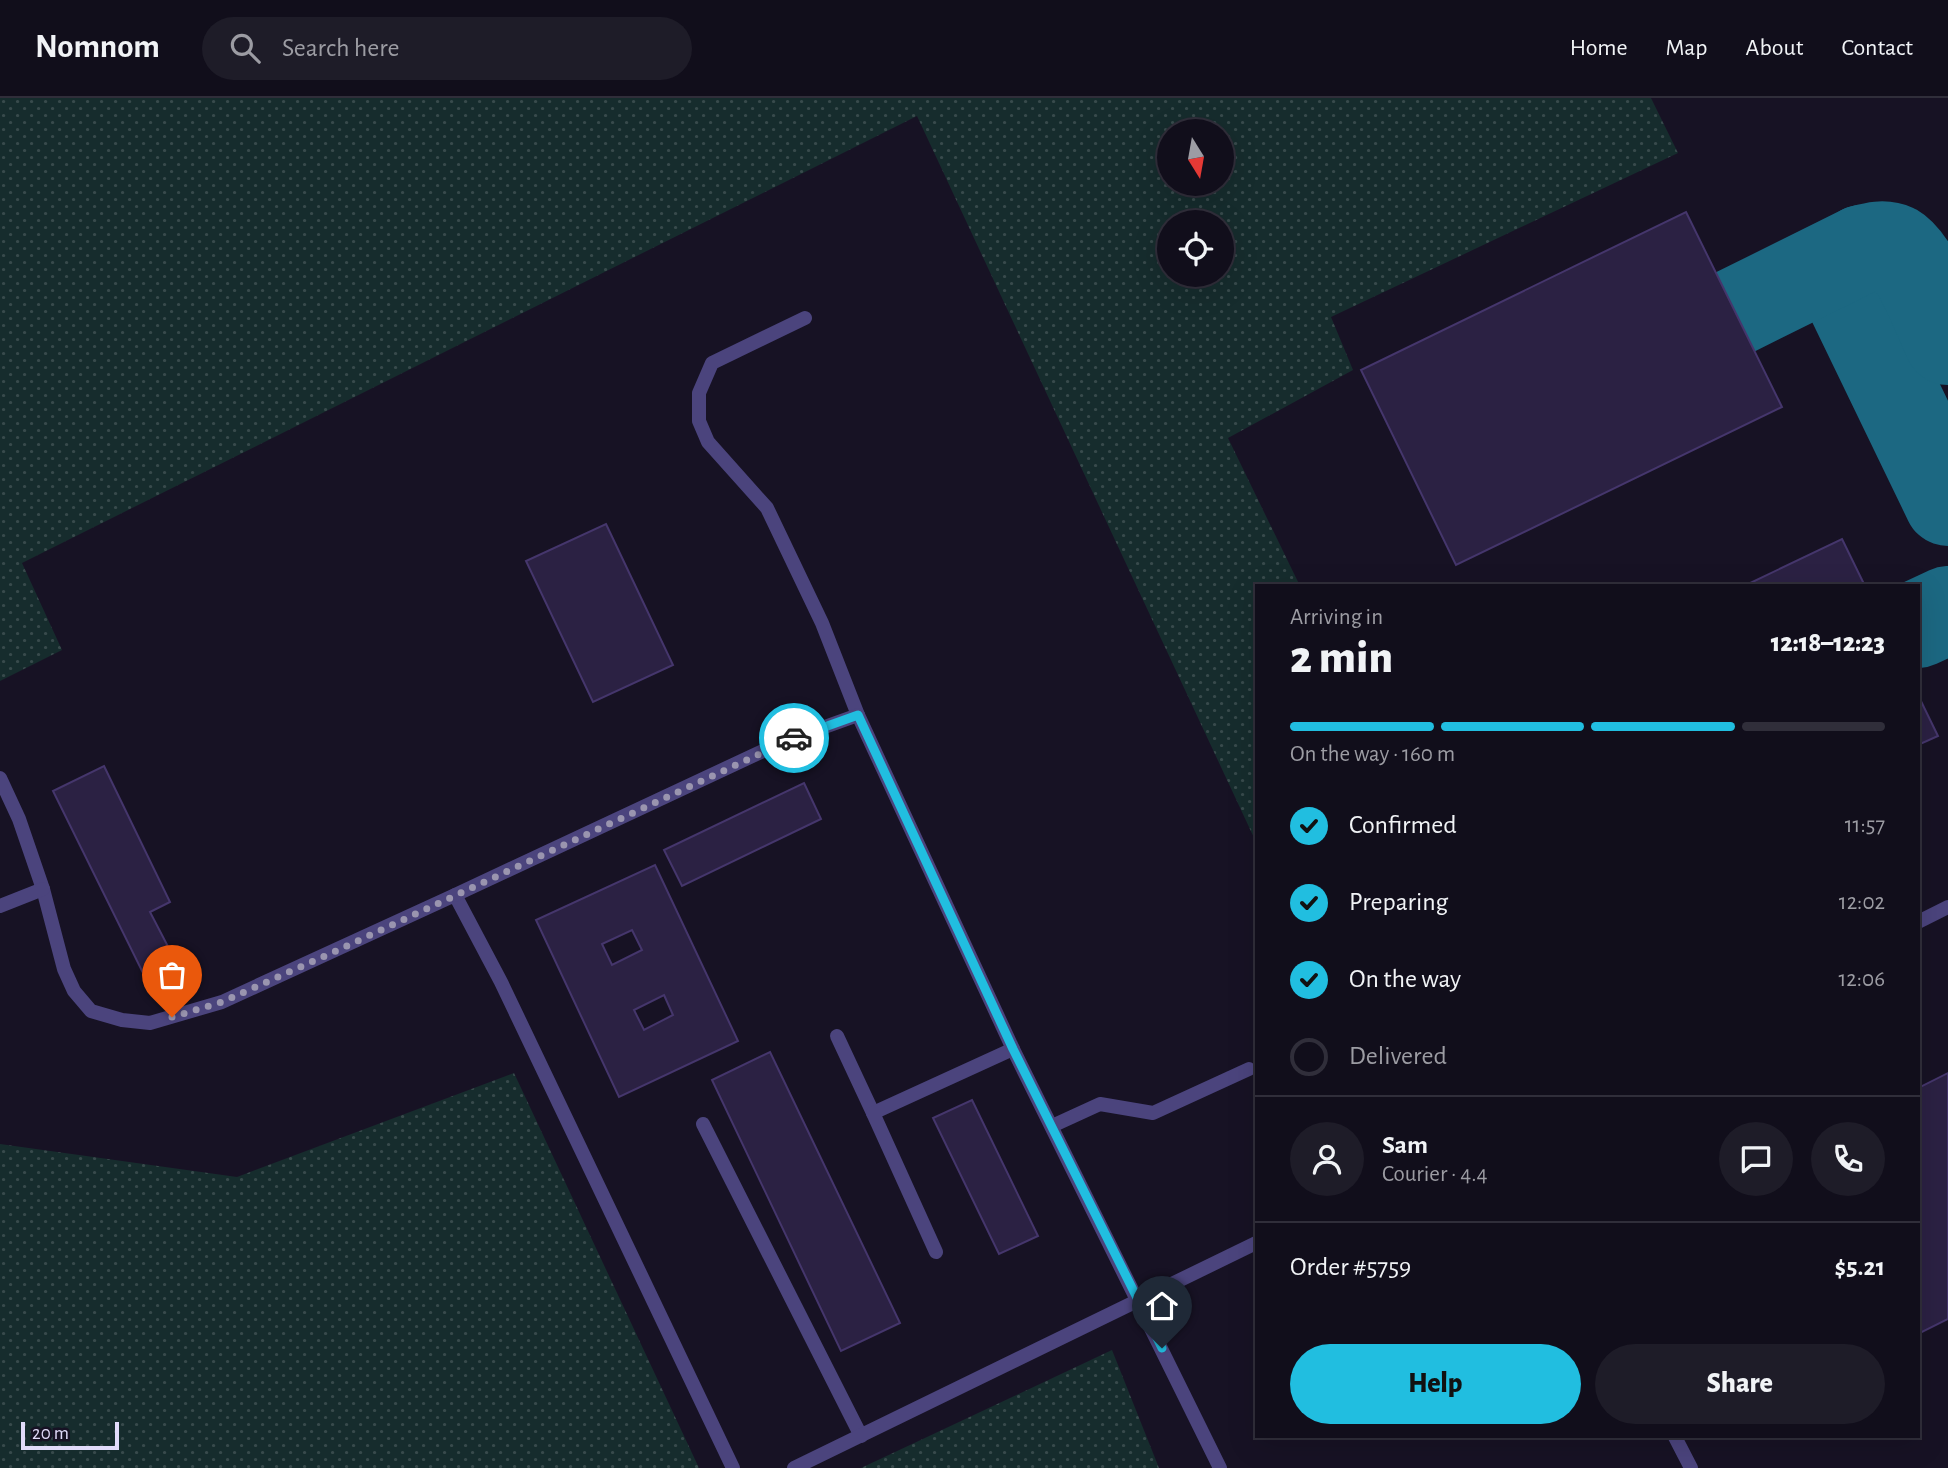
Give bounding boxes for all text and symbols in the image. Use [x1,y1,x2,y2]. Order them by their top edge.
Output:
search box [202,17,692,80]
icon: search [226,29,264,67]
text: Nomnom [35,31,160,64]
text: Search here [282,35,400,61]
text: Home [1570,36,1628,60]
text: Map [1666,36,1708,60]
text: About [1746,36,1803,60]
text: Contact [1841,36,1913,60]
north arrow [1157,119,1234,196]
map controls [1157,119,1234,287]
button: locate [1157,210,1234,287]
text: Arriving in [1290,606,1383,629]
text: 12:18–12:23 [1771,630,1885,656]
text: 2 min [1290,635,1393,681]
courier [759,703,829,773]
icon: car [775,719,813,757]
text: On the way · 160 m [1290,743,1455,766]
icon: check [1290,807,1328,845]
text: Confirmed [1349,812,1457,838]
text: 11:57 [1845,814,1885,837]
icon: check [1290,884,1328,922]
text: Preparing [1349,889,1448,915]
text: 12:02 [1839,891,1885,914]
pin [142,945,202,1017]
icon: bag [153,956,191,994]
icon: check [1290,961,1328,999]
text: On the way [1349,966,1461,992]
text: 12:06 [1838,968,1885,991]
text: Delivered [1349,1043,1447,1069]
button: person [1290,1122,1364,1196]
button: chat [1719,1122,1793,1196]
button: phone [1811,1122,1885,1196]
text: Sam [1382,1132,1428,1158]
text: Courier · 4.4 [1382,1163,1488,1186]
text: Order #5759 [1290,1254,1411,1280]
text: $5.21 [1835,1254,1885,1280]
pin [1132,1276,1192,1348]
icon: home [1143,1287,1181,1325]
button: Help [1290,1344,1581,1424]
button: Share [1595,1344,1885,1424]
scale bar [21,1419,119,1451]
text: 20 m [32,1424,69,1443]

